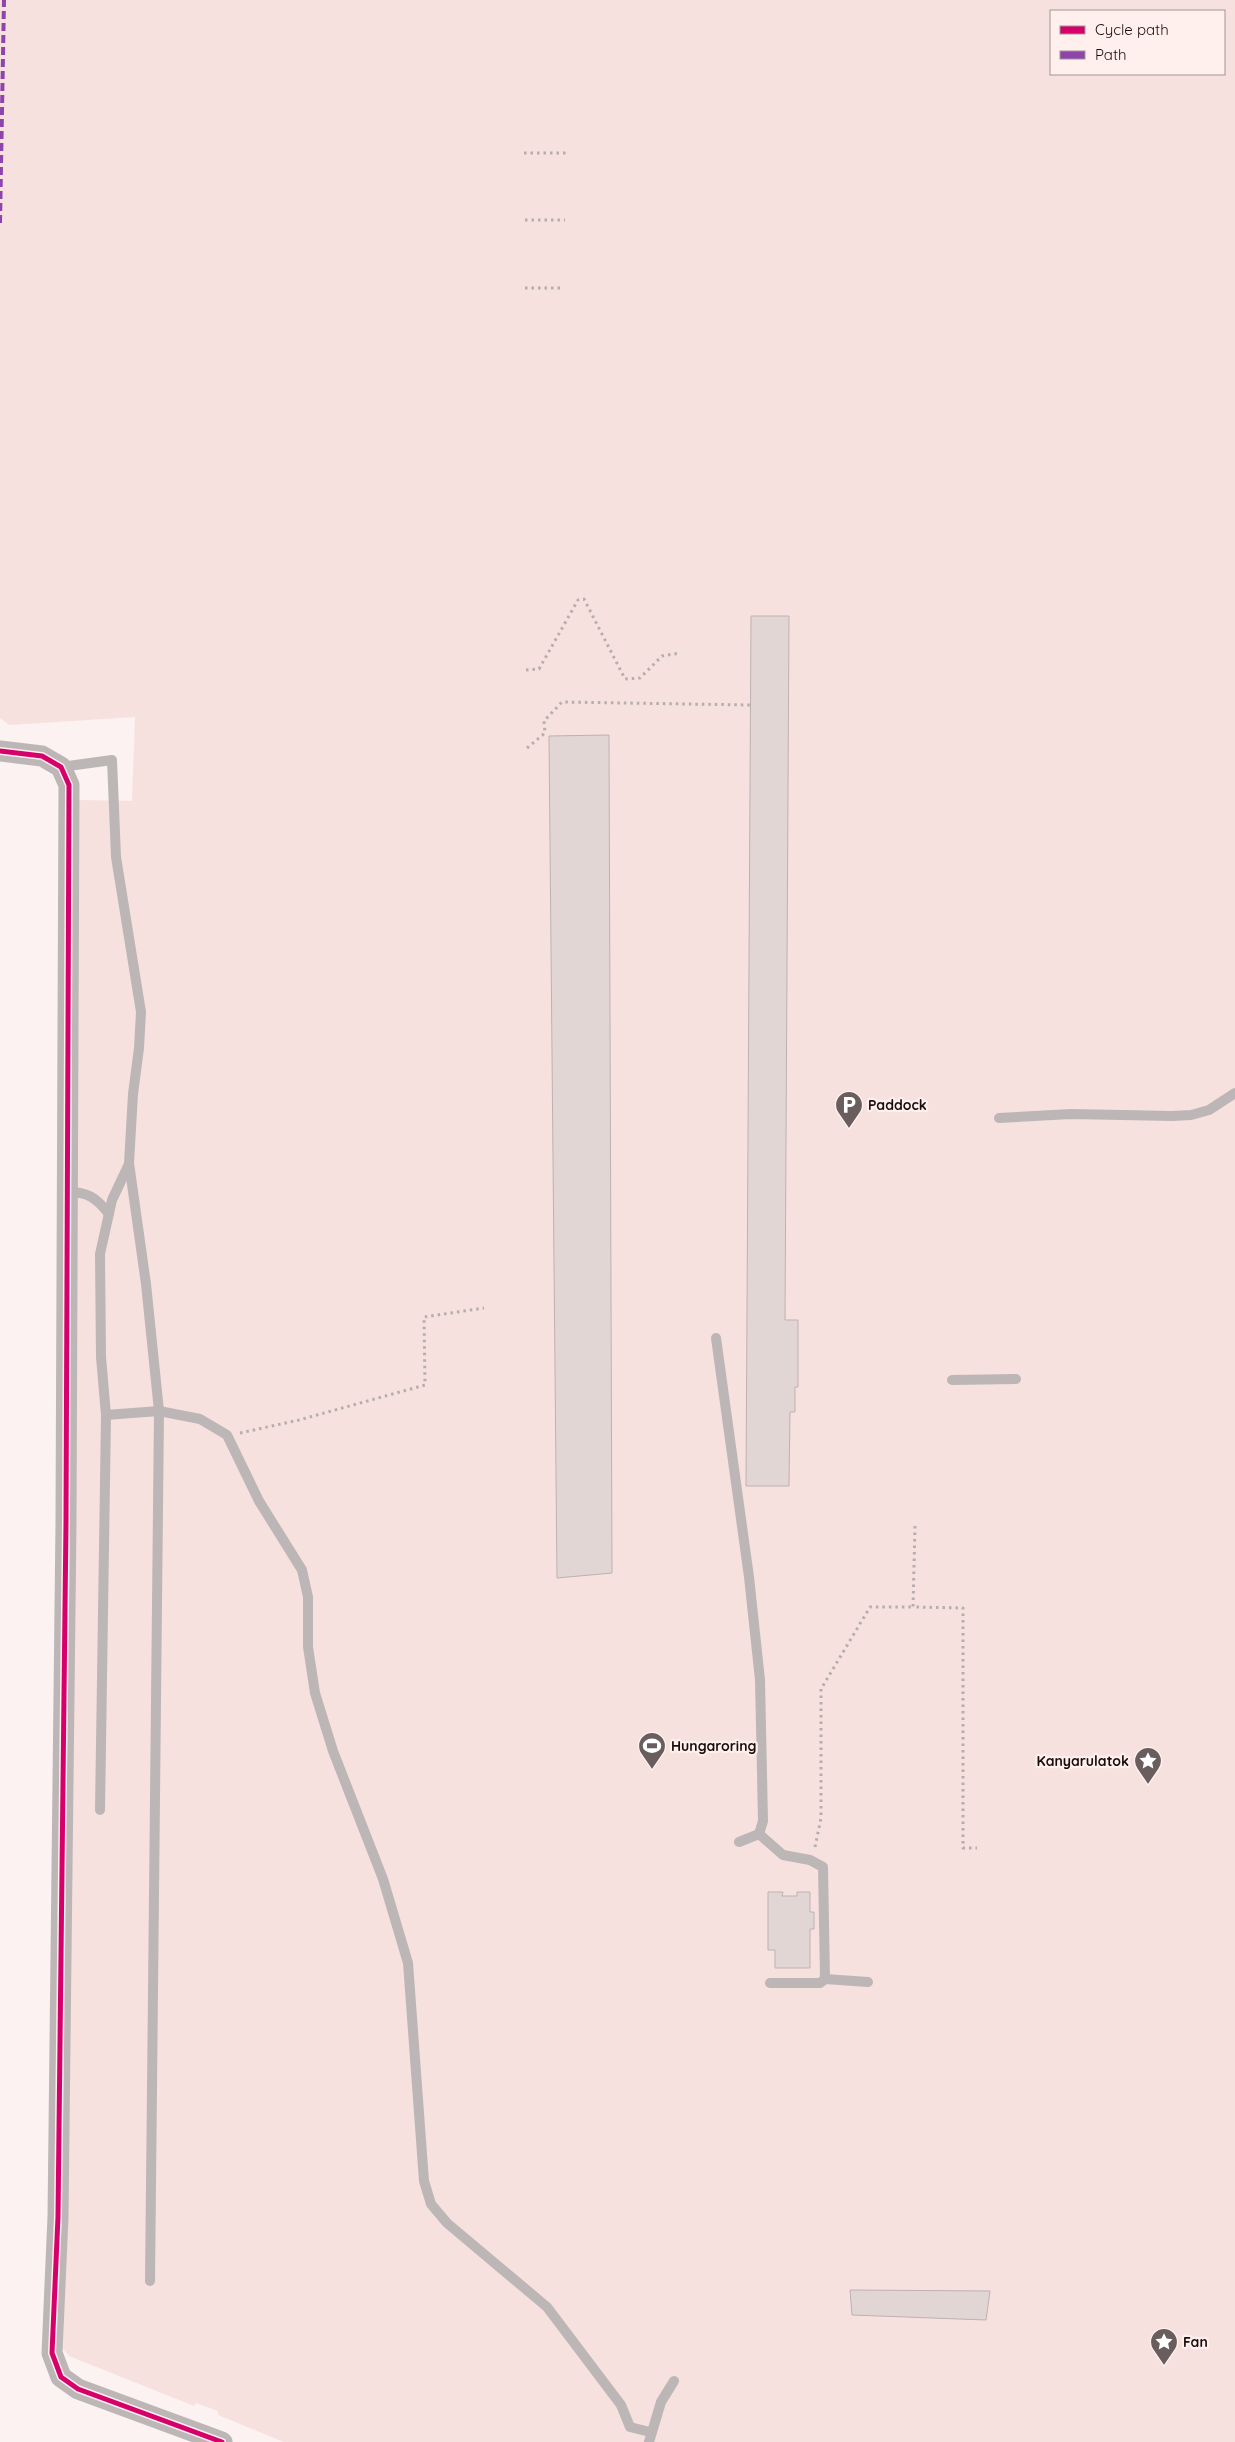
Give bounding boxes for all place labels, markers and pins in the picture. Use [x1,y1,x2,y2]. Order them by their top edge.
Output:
parking icon: Paddock [834,1090,864,1129]
place label: Paddock [868,1096,927,1114]
sports icon: Hungaroring [637,1731,667,1770]
place label: Hungaroring [671,1737,757,1755]
place icon: Kanyarulatok [1133,1746,1163,1785]
place label: Kanyarulatok [1037,1752,1129,1770]
place icon: Fan [1149,2327,1179,2366]
place label: Fan [1183,2333,1208,2351]

